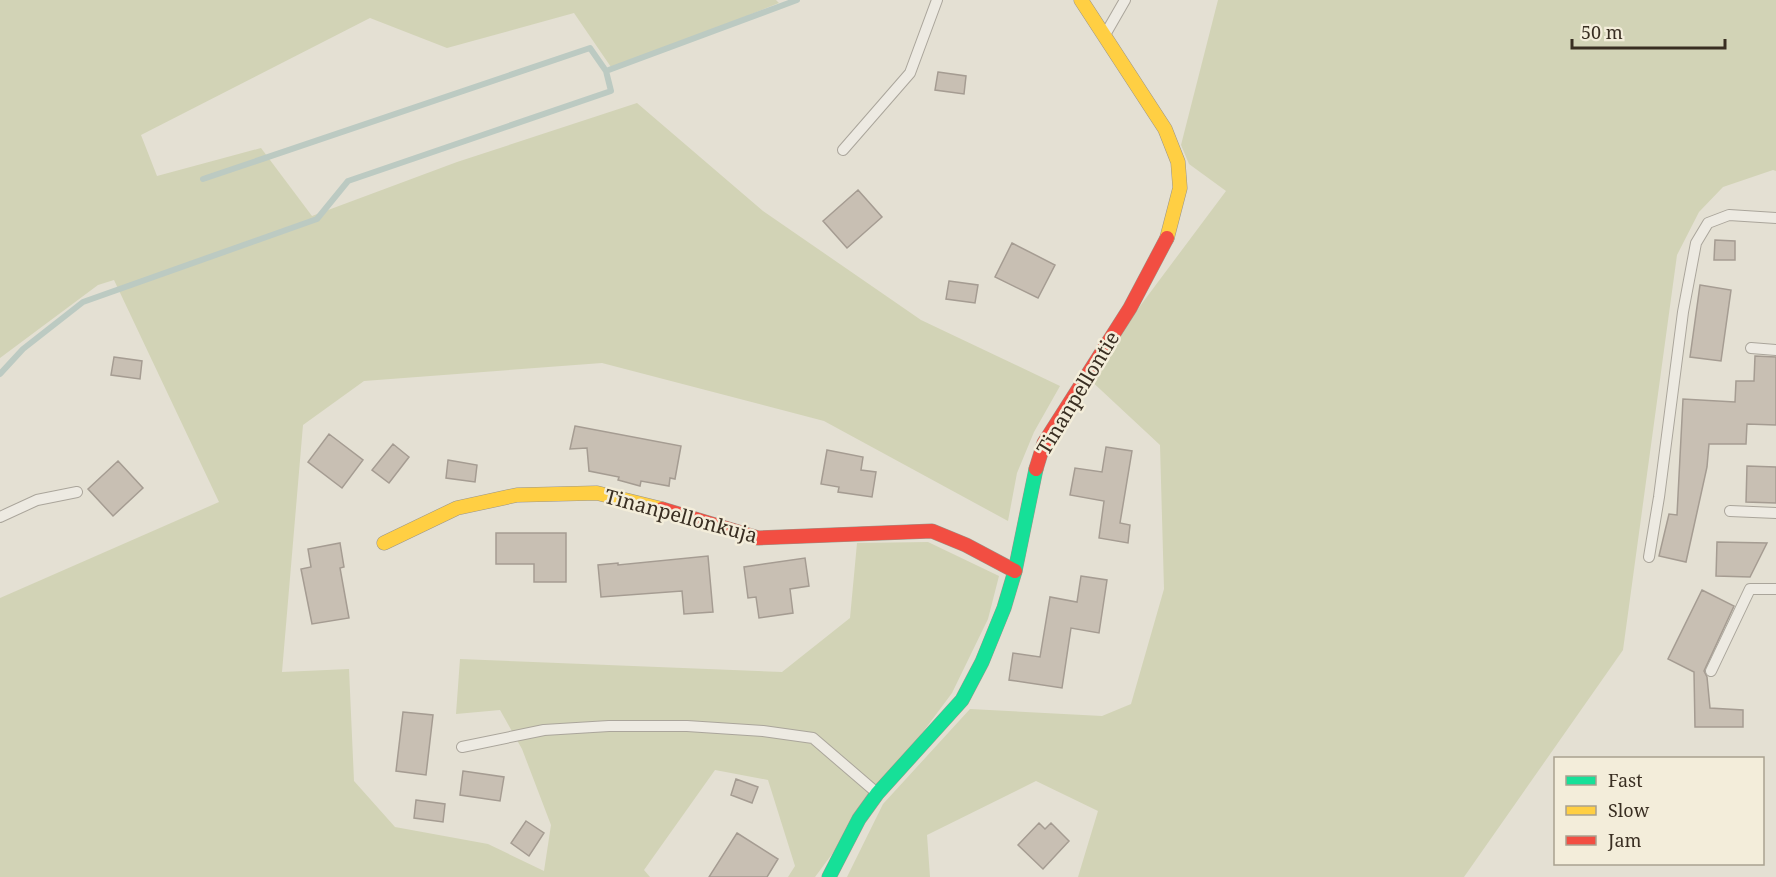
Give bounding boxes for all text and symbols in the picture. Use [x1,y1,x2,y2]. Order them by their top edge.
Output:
scale bar [1572,12,1725,50]
text: 50 m [1581,20,1623,44]
street label: Tinanpellontie [1030,326,1125,460]
street label: Tinanpellonkuja [602,482,761,549]
legend [1554,757,1764,865]
text: Fast [1608,768,1643,792]
text: Slow [1608,798,1650,822]
text: Jam [1607,828,1642,852]

